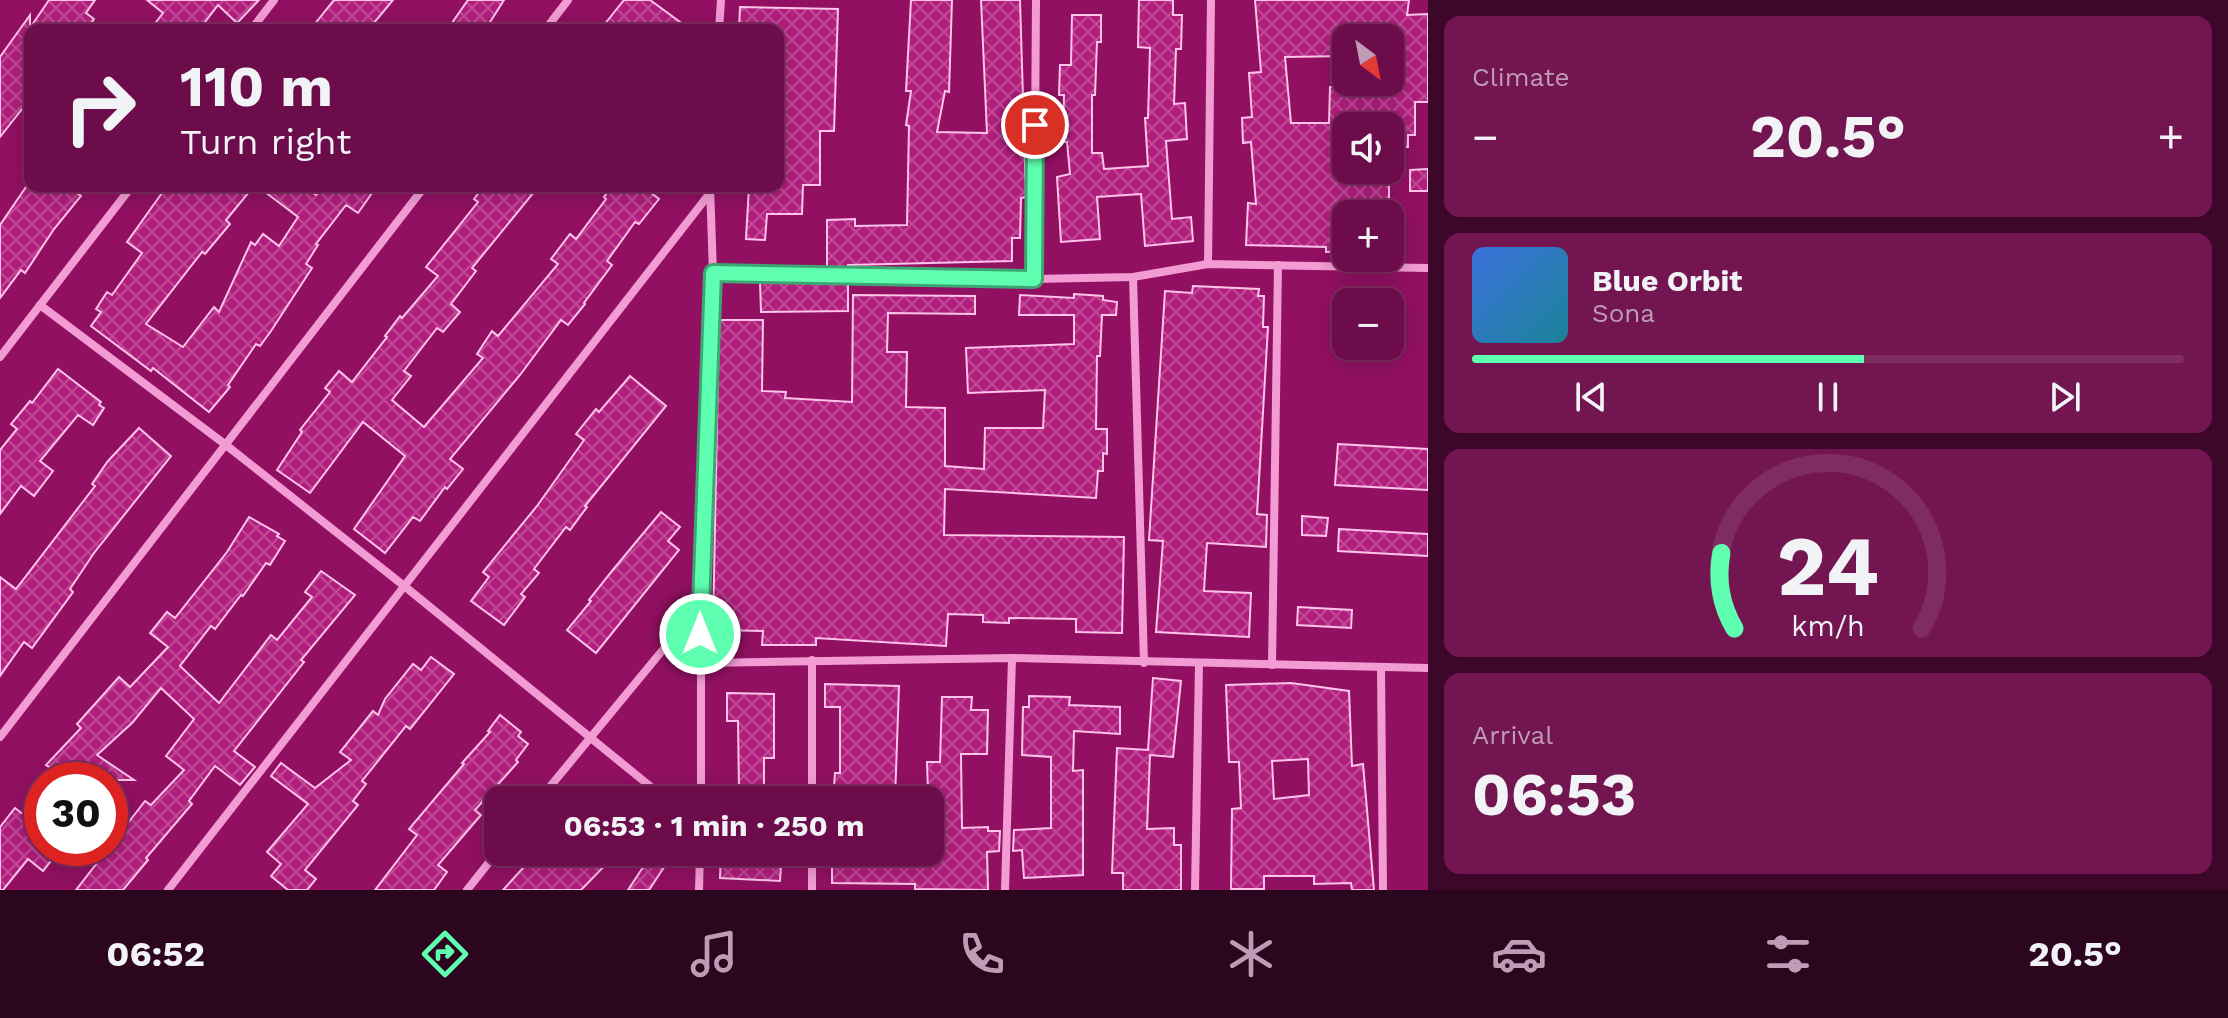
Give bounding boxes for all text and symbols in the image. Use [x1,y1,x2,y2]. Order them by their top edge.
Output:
north arrow [1332,24,1404,96]
map controls [1332,24,1404,360]
text: 110 m [180,54,333,120]
icon: right [48,56,152,160]
text: Climate [1472,62,1570,92]
pin [1001,91,1069,159]
text: 20.5° [1750,101,1906,172]
icon: arrive [1013,103,1057,147]
text: − [1472,111,1499,163]
text: + [2157,111,2184,163]
button: sound [1332,112,1404,184]
text: Turn right [180,121,351,163]
button: + [1332,200,1404,272]
text: Blue Orbit [1592,263,1742,298]
button: − [1332,288,1404,360]
text: Sona [1592,298,1655,328]
icon: previous [1569,375,1613,419]
icon: pause [1806,375,1850,419]
icon: next [2043,375,2087,419]
text: 24 [1777,518,1879,615]
position arrow [658,592,742,676]
text: km/h [1791,610,1865,644]
text: Arrival [1472,720,1553,750]
text: 06:53 [1472,759,1636,830]
speed limit sign: 30 [24,762,128,866]
text: 06:53 · 1 min · 250 m [563,808,865,843]
icon: directions [417,926,473,982]
icon: music [686,926,742,982]
icon: phone [954,926,1010,982]
icon: climate [1223,926,1279,982]
icon: car [1491,926,1547,982]
icon: filters [1760,926,1816,982]
text: 06:52 [106,933,205,975]
text: 20.5° [2028,933,2122,975]

